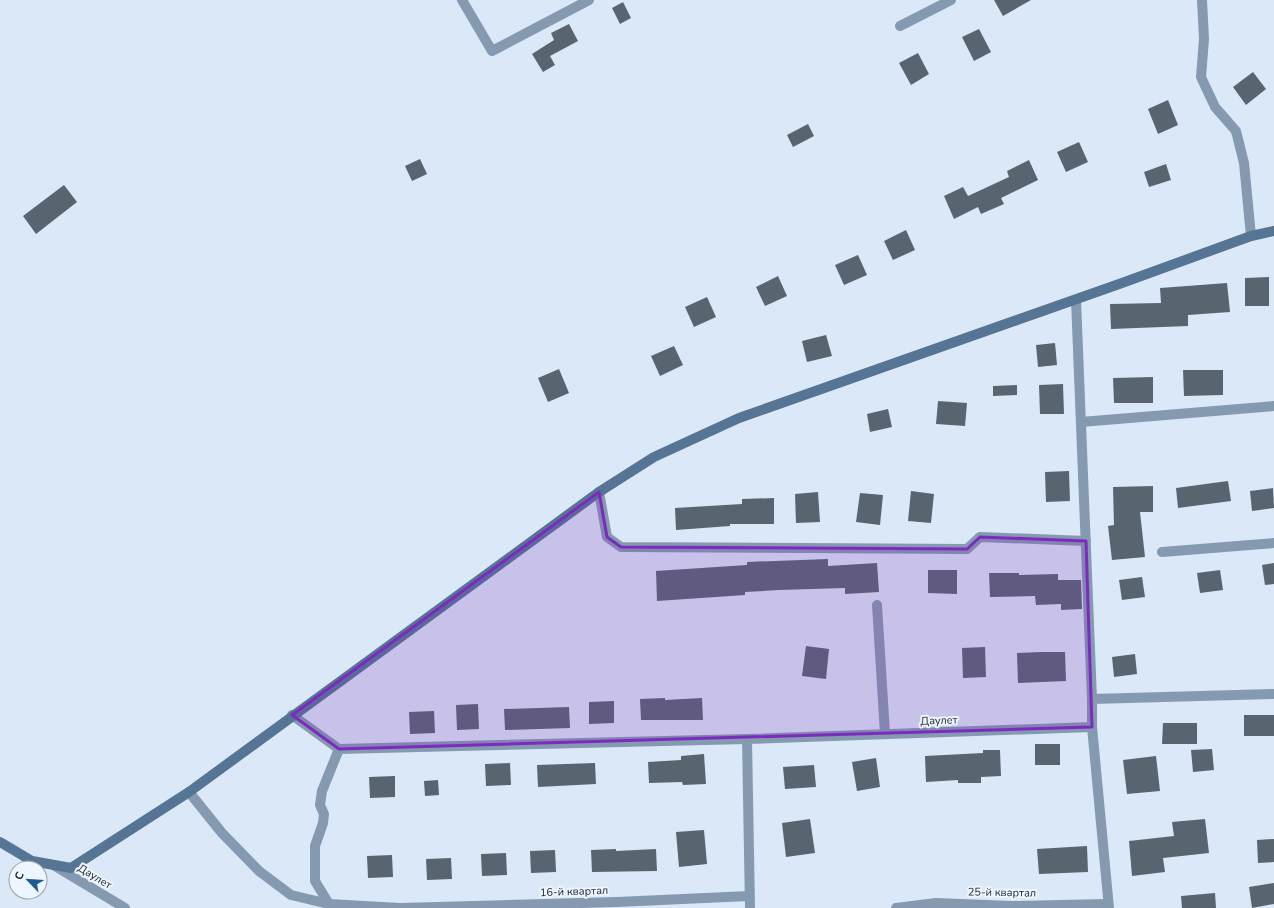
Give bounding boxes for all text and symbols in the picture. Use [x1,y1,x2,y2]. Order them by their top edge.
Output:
street label: Даулет [920,712,958,729]
north arrow [8,860,48,900]
street label: Даулет [75,860,115,892]
text: С [11,869,28,883]
street label: 16-й квартал [540,883,609,900]
street label: 25-й квартал [968,884,1036,901]

